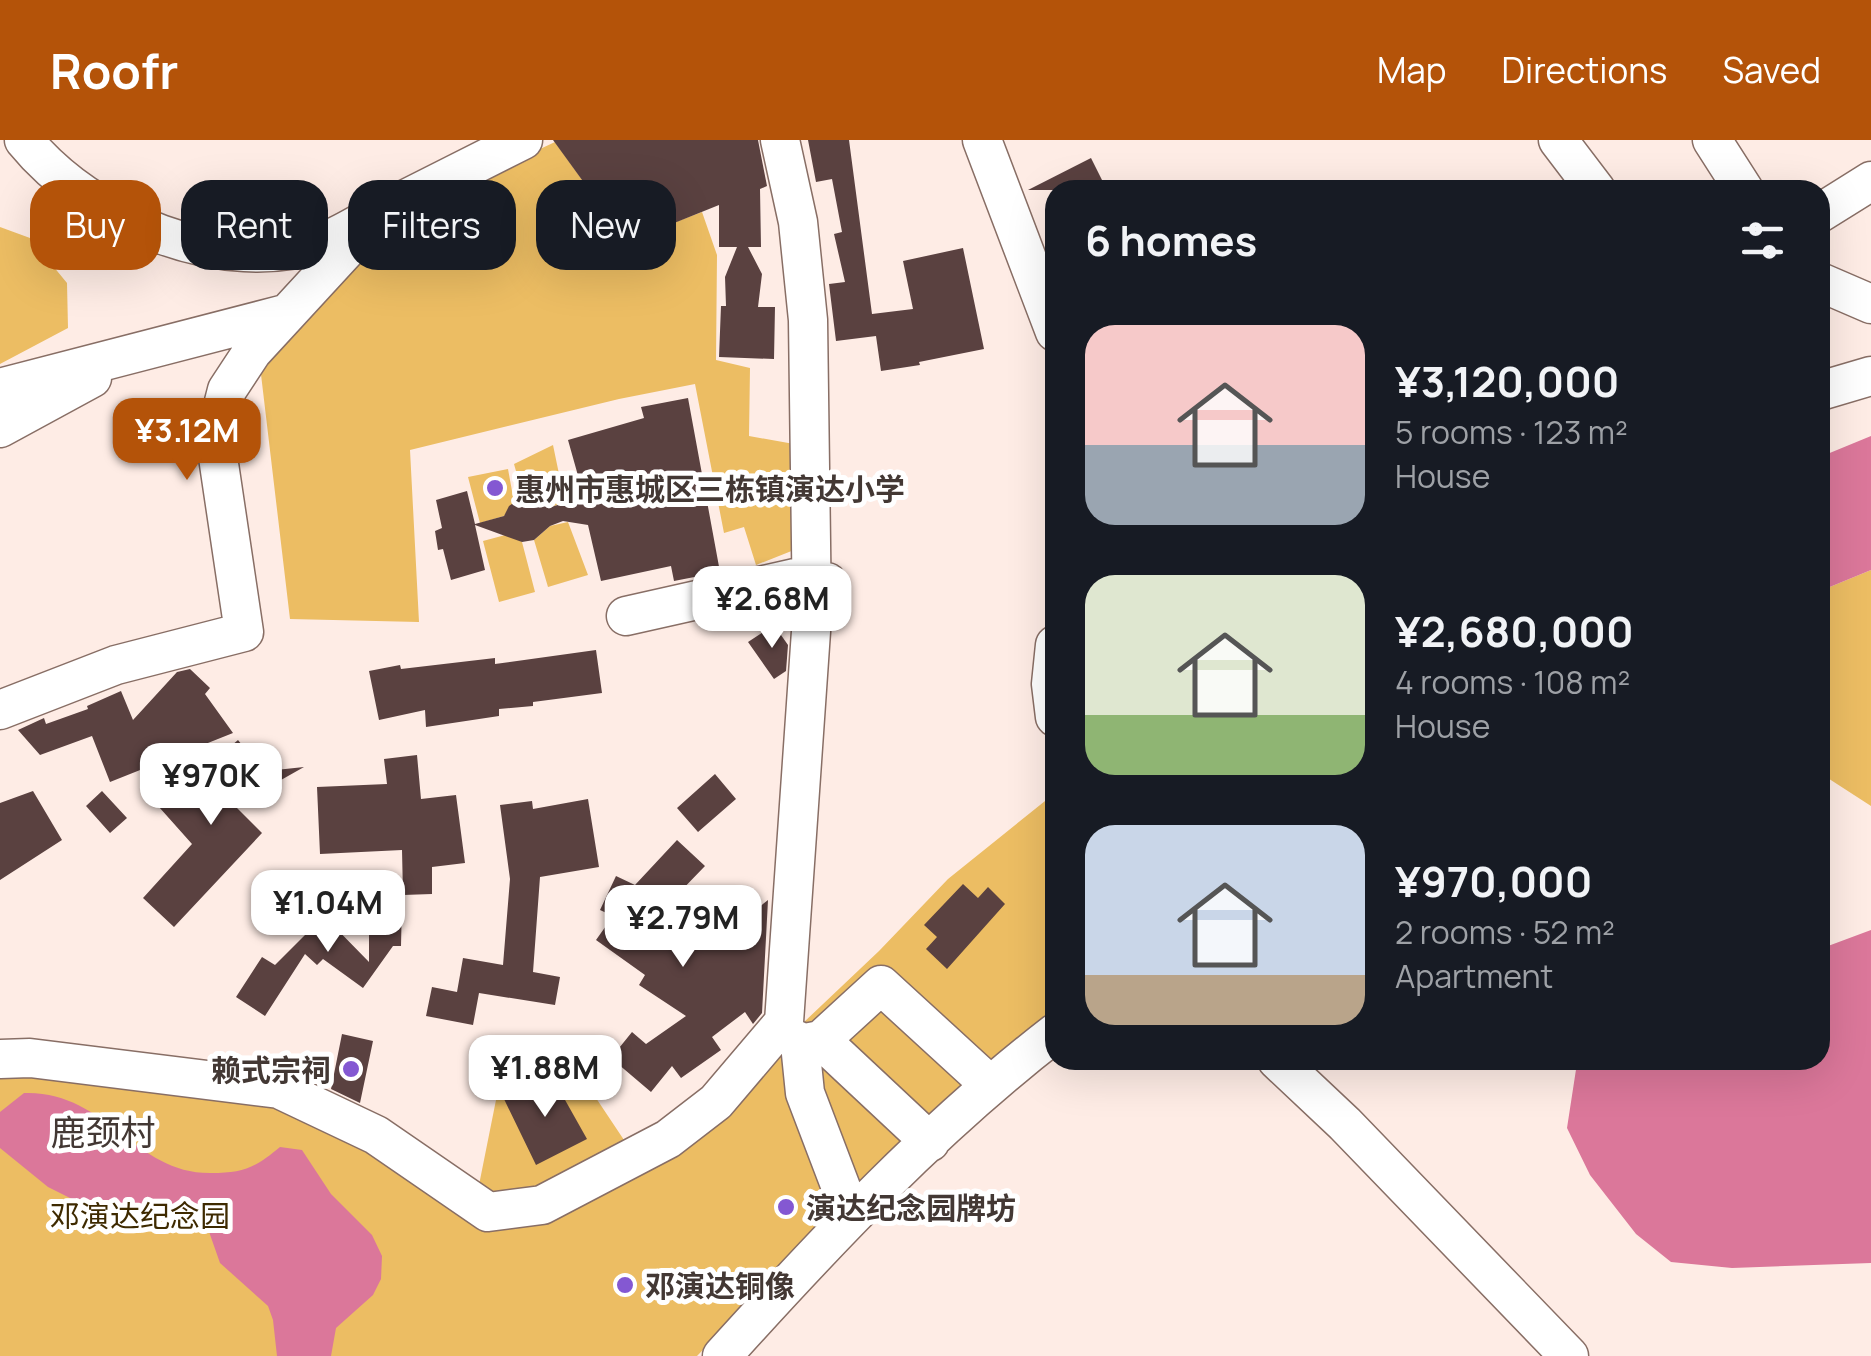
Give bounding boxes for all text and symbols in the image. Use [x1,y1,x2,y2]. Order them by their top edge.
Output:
text: Roofr [50,38,178,103]
text: Map [1377,46,1447,94]
text: Directions [1502,46,1667,94]
text: Saved [1722,46,1821,94]
chip: Buy [30,180,161,270]
chip: Rent [181,180,328,270]
chip: Filters [348,180,516,270]
chip: New [536,180,676,270]
text: 6 homes [1085,211,1257,269]
icon: filters [1735,213,1790,268]
text: ¥3,120,000 [1395,352,1620,410]
icon: home [1165,365,1285,485]
pin: ¥3.12M [106,398,268,483]
text: ¥3.12M [135,408,239,452]
text: 5 rooms · 123 m² [1395,410,1628,454]
text: House [1395,454,1490,498]
place label: 惠州市惠城区三栋镇演达小学 [515,468,905,509]
marker: 惠州市惠城区三栋镇演达小学 [484,477,506,499]
pin: ¥2.68M [691,566,853,651]
text: ¥2.68M [714,576,830,620]
text: ¥2,680,000 [1395,602,1634,660]
icon: home [1165,615,1285,735]
text: 4 rooms · 108 m² [1395,660,1630,704]
text: House [1395,704,1490,748]
pin: ¥970K [141,743,281,828]
text: ¥970K [162,753,260,797]
text: ¥970,000 [1395,852,1592,910]
icon: home [1165,865,1285,985]
pin: ¥1.04M [247,870,409,955]
text: ¥1.04M [273,880,383,924]
pin: ¥2.79M [602,885,764,970]
text: ¥2.79M [627,895,739,939]
text: 2 rooms · 52 m² [1395,910,1615,954]
text: Apartment [1395,954,1553,998]
pin: ¥1.88M [464,1035,626,1120]
text: ¥1.88M [491,1045,599,1089]
place label: 赖式宗祠 [211,1049,331,1090]
marker: 赖式宗祠 [340,1058,362,1080]
district label: 鹿颈村 [50,1108,156,1156]
place label: 演达纪念园牌坊 [806,1187,1016,1228]
park label: 邓演达纪念园 [50,1195,230,1236]
marker: 演达纪念园牌坊 [775,1196,797,1218]
place label: 邓演达铜像 [645,1265,795,1306]
marker: 邓演达铜像 [614,1274,636,1296]

